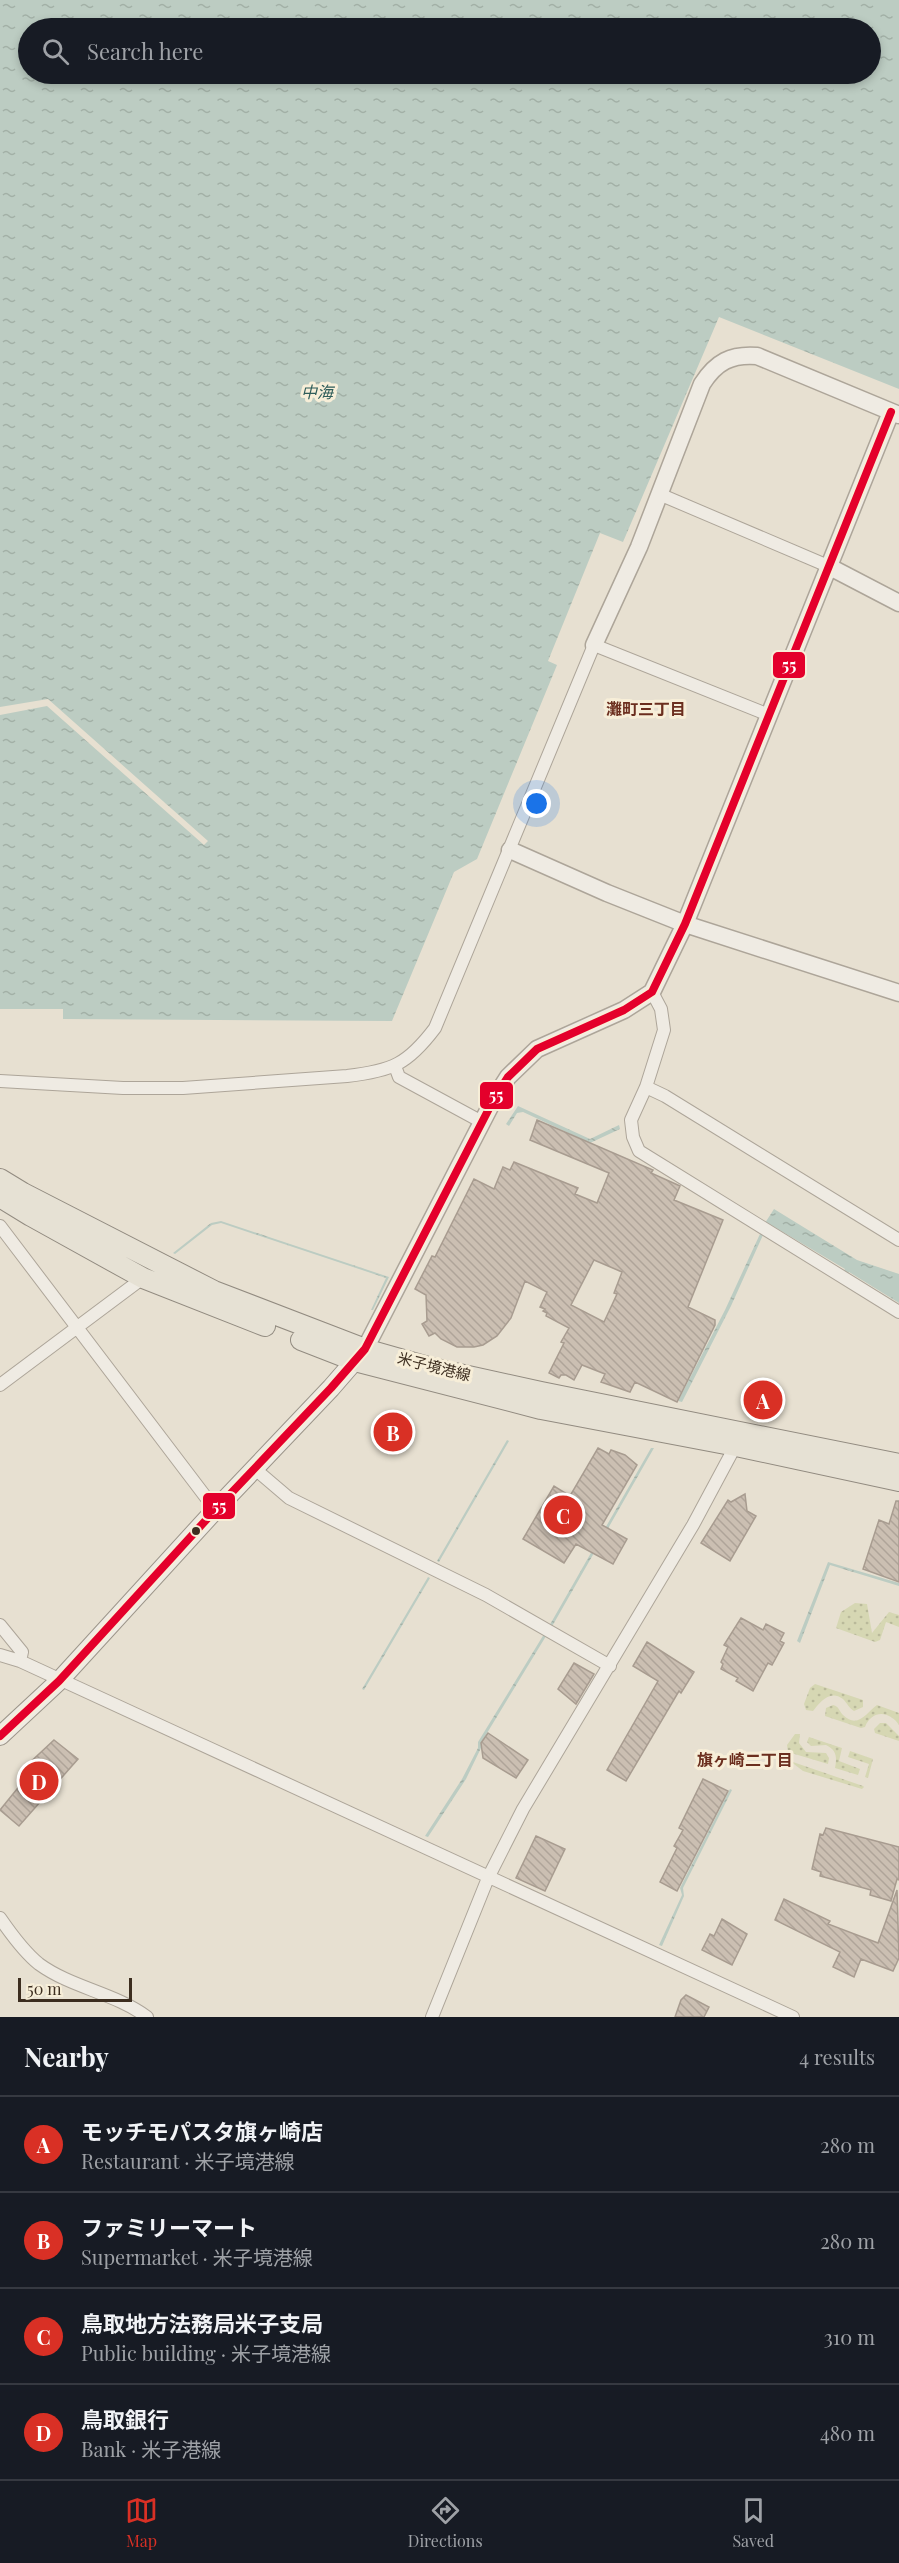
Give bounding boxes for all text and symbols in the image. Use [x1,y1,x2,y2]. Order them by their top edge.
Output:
search box [18,18,881,84]
icon: search [39,35,72,68]
text: Search here [87,36,203,66]
water label: 中海 [301,381,336,402]
line badge: 55 [772,651,806,679]
text: 55 [782,654,796,675]
district label: 灘町三丁目 [606,698,686,719]
your location [522,789,551,818]
line badge: 55 [479,1081,514,1110]
text: 55 [489,1084,503,1105]
street label: 米子境港線 [395,1347,473,1385]
pin: A [744,1378,783,1422]
pin: B [374,1410,412,1454]
line badge: 55 [202,1492,236,1520]
pin: C [544,1492,582,1538]
text: 55 [212,1495,226,1516]
unlabelled marker [190,1525,202,1537]
district label: 旗ヶ崎二丁目 [697,1749,793,1770]
pin: D [20,1758,58,1804]
scale bar [18,1975,132,2002]
text: 50 m [27,1978,61,1999]
text: Nearby [24,2039,109,2074]
text: 4 results [799,2043,875,2070]
text: モッチモパスタ旗ヶ崎店 [81,2116,323,2146]
text: A [37,2131,50,2158]
text: 280 m [820,2131,875,2158]
text: Restaurant · 米子境港線 [81,2147,294,2174]
text: ファミリーマート [81,2212,257,2242]
text: B [37,2227,50,2254]
text: 280 m [820,2227,875,2254]
text: Supermarket · 米子境港線 [81,2243,313,2270]
text: 鳥取地方法務局米子支局 [81,2308,323,2338]
text: C [36,2323,51,2350]
text: 310 m [824,2323,875,2350]
text: Public building · 米子境港線 [81,2339,331,2366]
text: 鳥取銀行 [81,2404,169,2434]
text: D [36,2419,51,2446]
text: 480 m [820,2419,875,2446]
text: Bank · 米子港線 [81,2435,221,2462]
tab: Map [125,2494,158,2551]
tab: Directions [408,2494,483,2551]
tab: Saved [732,2494,774,2551]

